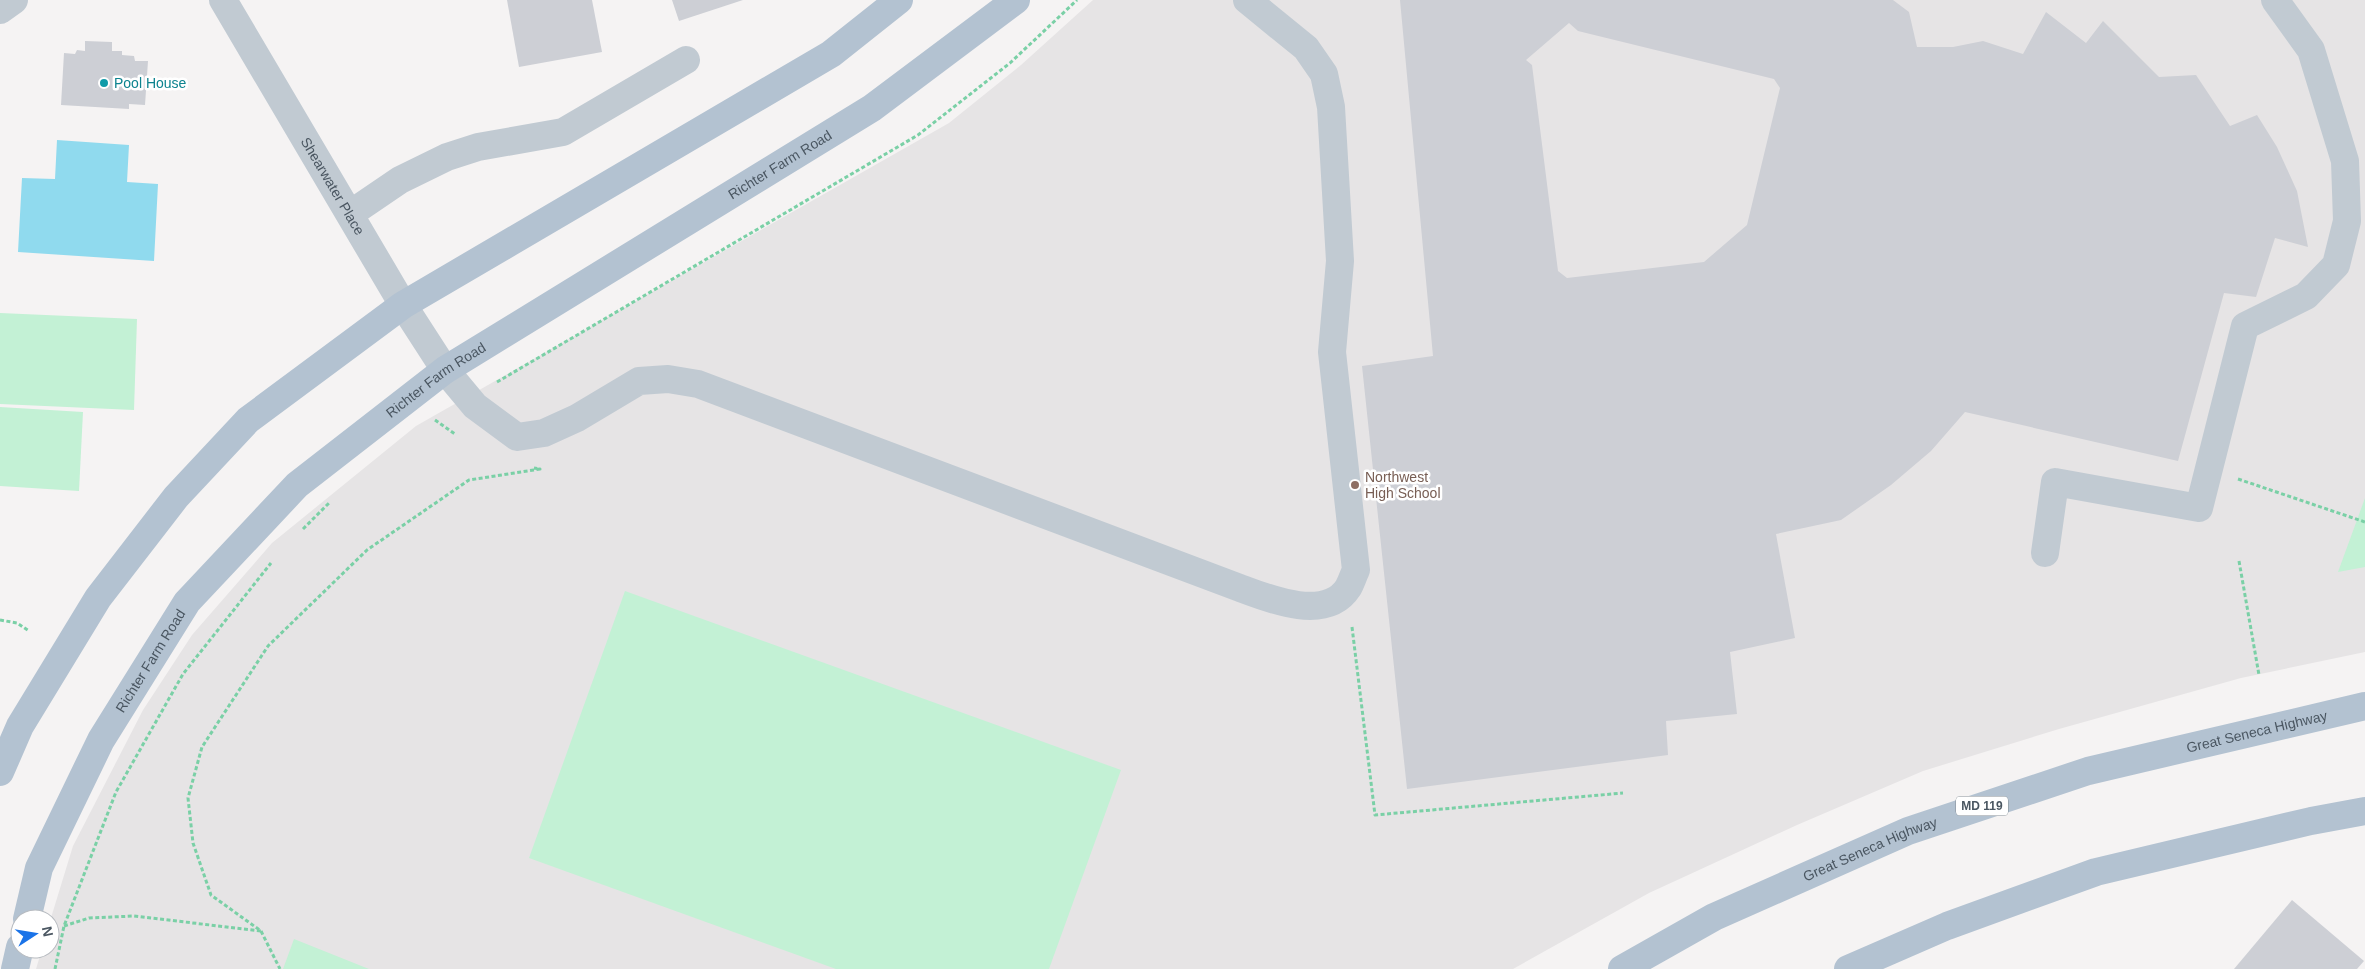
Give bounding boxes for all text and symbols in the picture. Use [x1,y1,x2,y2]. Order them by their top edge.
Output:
place label: Pool House [114,75,187,91]
marker: Pool House [98,77,110,89]
street label: Richter Farm Road [725,127,834,202]
street label: Shearwater Place [298,134,368,238]
street label: Richter Farm Road [383,339,488,421]
place label: Northwest High School [1365,469,1441,501]
marker: Northwest High School [1349,479,1361,491]
street label: Richter Farm Road [112,606,188,715]
street label: Great Seneca Highway [2185,707,2329,756]
road number: MD 119 [1956,796,2008,816]
street label: Great Seneca Highway [1801,814,1939,884]
north arrow [10,909,60,959]
text: N [39,925,57,938]

